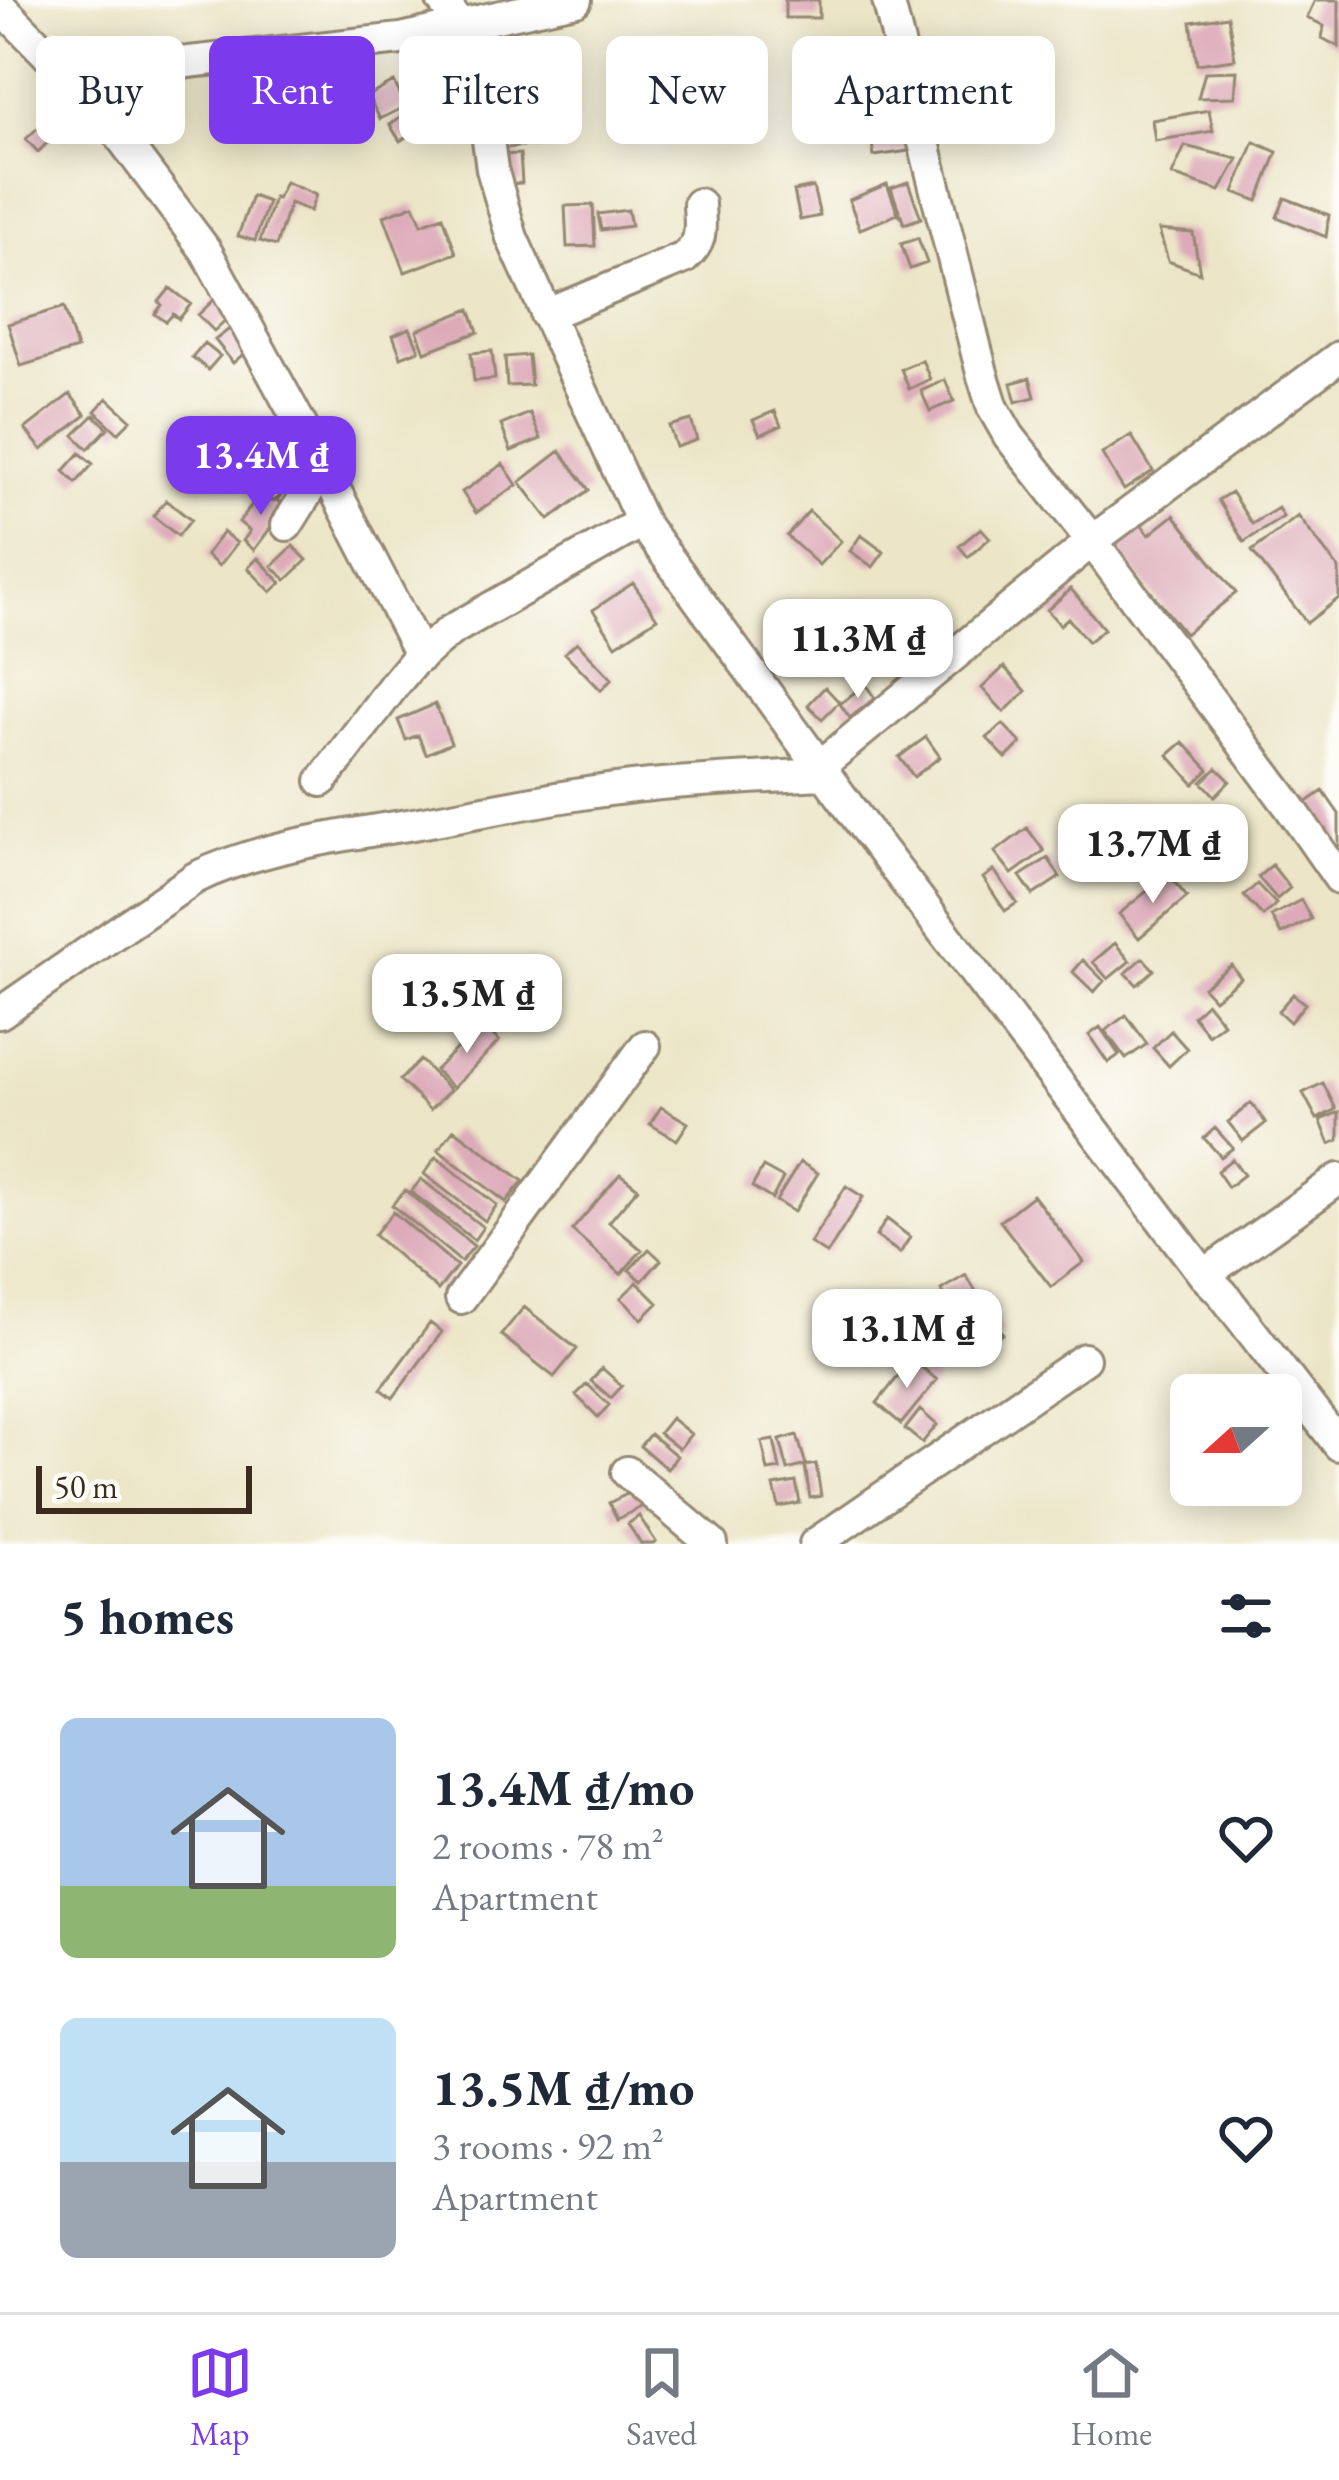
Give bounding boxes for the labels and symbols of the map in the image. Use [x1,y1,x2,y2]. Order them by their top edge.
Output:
pin: 13.4M ₫ [150,416,372,518]
pin: 11.3M ₫ [747,599,969,701]
pin: 13.7M ₫ [1042,804,1264,906]
pin: 13.5M ₫ [356,954,578,1056]
pin: 13.1M ₫ [796,1289,1018,1391]
north arrow [1170,1374,1302,1506]
scale bar [36,1460,252,1513]

